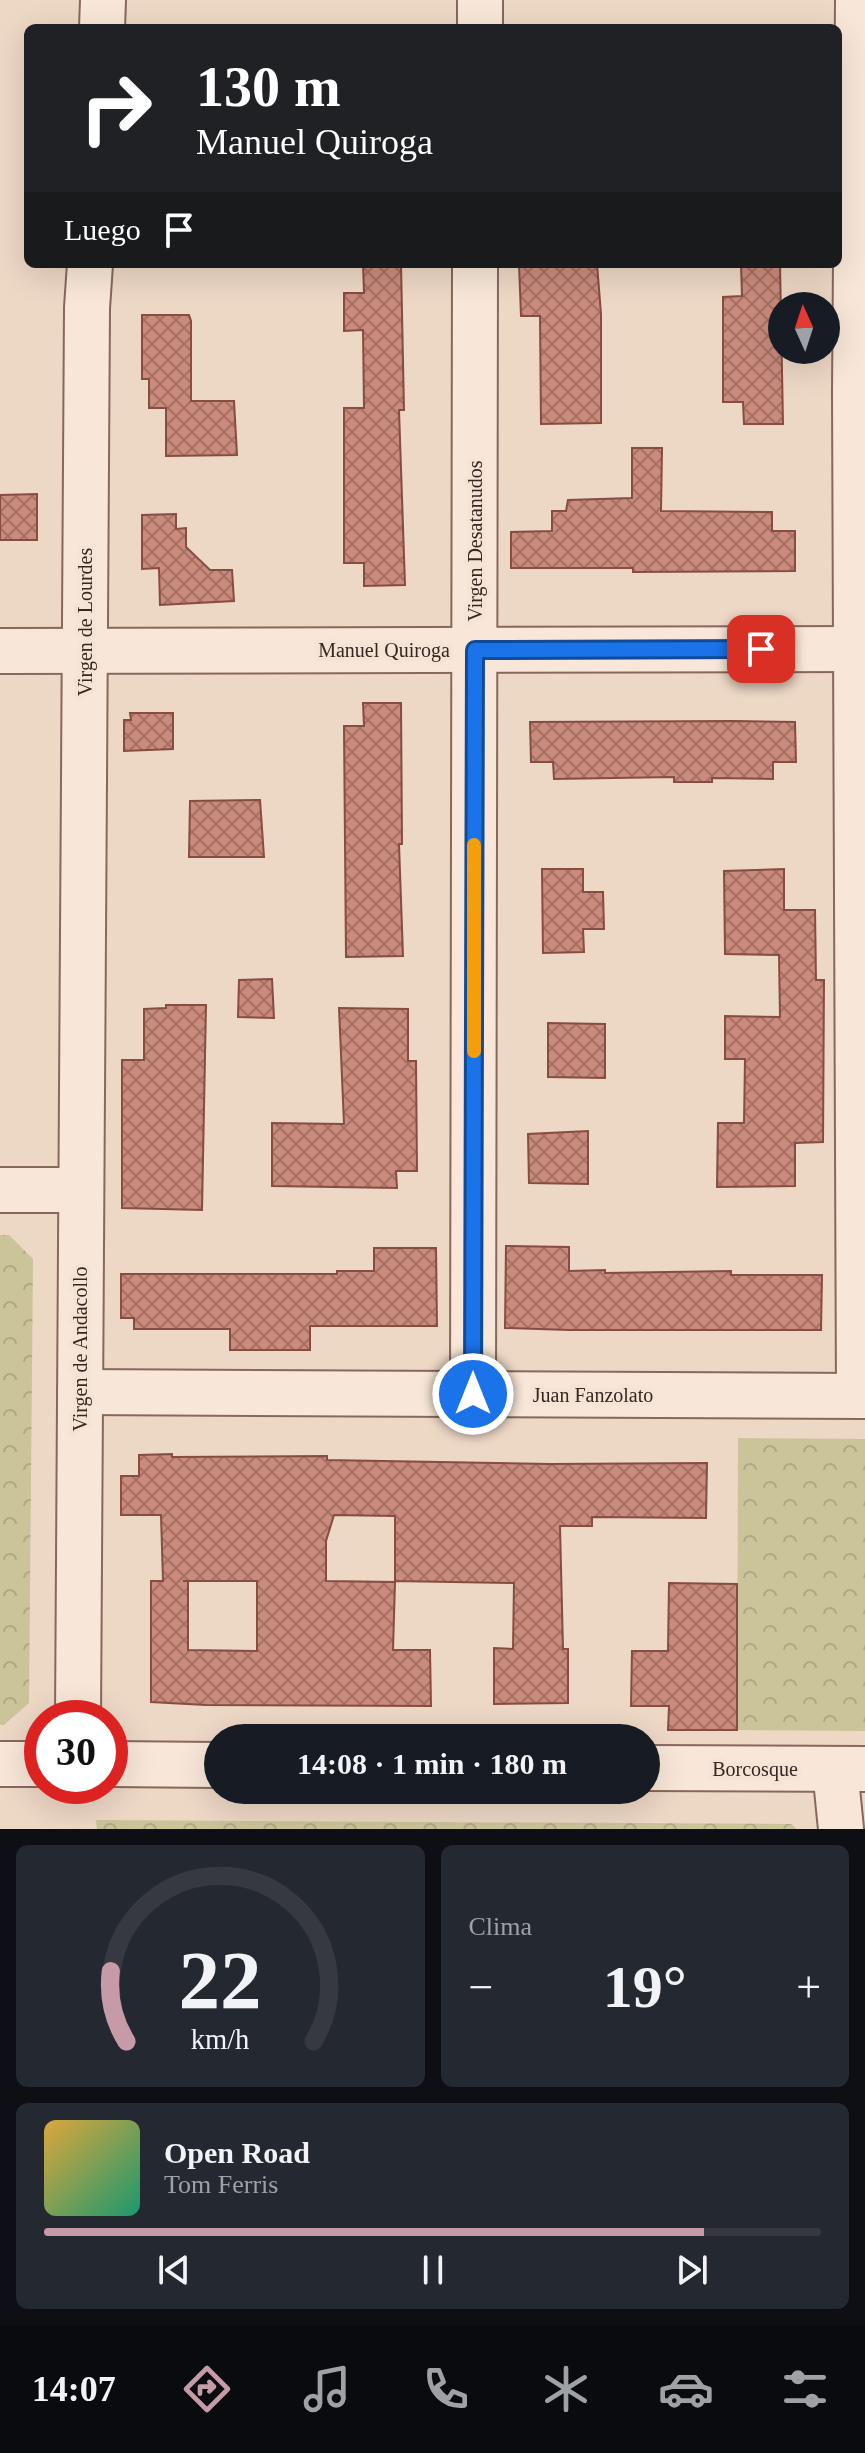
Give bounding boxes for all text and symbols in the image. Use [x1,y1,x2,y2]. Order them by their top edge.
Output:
icon: right [64,56,168,160]
text: 130 m [196,56,341,118]
text: Manuel Quiroga [196,122,433,162]
icon: arrive [157,208,201,252]
text: Luego [64,213,141,246]
north arrow [768,292,840,364]
map controls [768,292,840,364]
street label: Virgen Desatanudos [464,460,487,622]
street label: Virgen de Lourdes [74,548,97,696]
pin [727,615,795,683]
icon: arrive [739,627,783,671]
street label: Manuel Quiroga [318,639,450,662]
street label: Virgen de Andacollo [69,1266,92,1432]
position arrow [431,1352,515,1436]
street label: Juan Fanzolato [533,1384,653,1406]
speed limit sign: 30 [24,1700,128,1804]
text: 14:08 · 1 min · 180 m [297,1747,567,1780]
street label: Borcosque [712,1758,798,1781]
text: Clima [469,1912,532,1941]
text: 22 [179,1934,262,2026]
text: 19° [603,1954,687,2020]
text: − [469,1963,493,2012]
text: + [796,1963,821,2012]
text: km/h [191,2024,250,2055]
text: Open Road [164,2136,310,2169]
text: Tom Ferris [164,2170,278,2199]
icon: previous [152,2248,196,2292]
icon: pause [411,2248,455,2292]
icon: next [670,2248,714,2292]
icon: directions [179,2361,235,2417]
icon: music [299,2361,355,2417]
icon: phone [418,2361,474,2417]
icon: climate [538,2361,594,2417]
icon: car [658,2361,714,2417]
icon: filters [777,2361,833,2417]
text: 14:07 [32,2369,116,2409]

